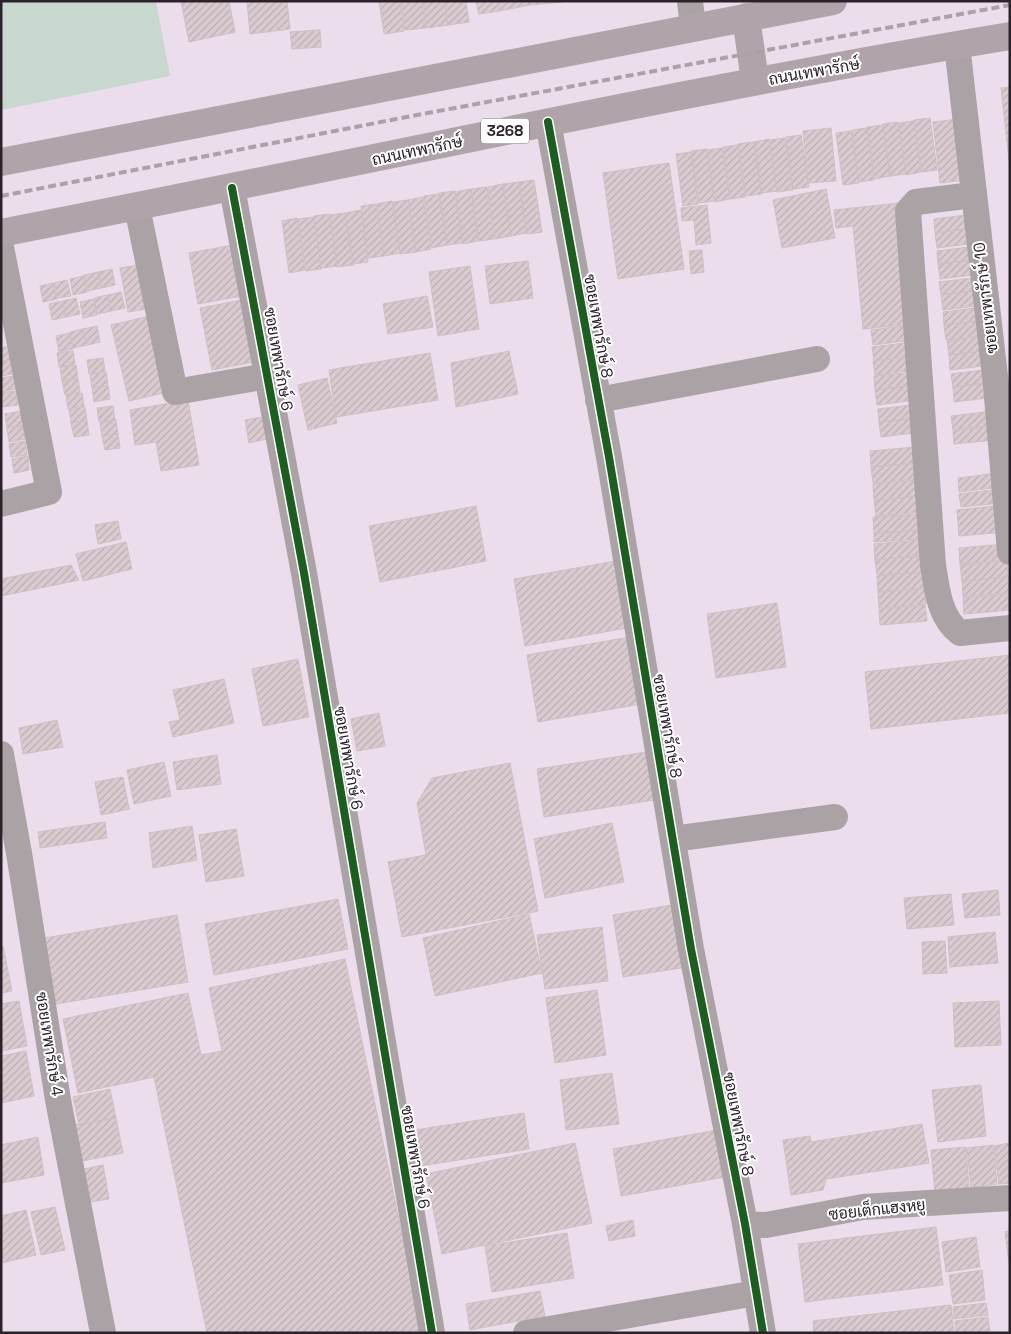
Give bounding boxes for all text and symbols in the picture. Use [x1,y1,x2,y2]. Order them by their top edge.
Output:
street label: ถนนเทพารักษ์ [766,51,861,90]
road number: 3268 [481,118,529,144]
street label: ถนนเทพารักษ์ [369,129,465,170]
street label: ซอยเทพารักษ์ 10 [966,241,1003,355]
street label: ซอยเทพารักษ์ 8 [579,272,620,380]
street label: ซอยเทพารักษ์ 6 [259,305,300,413]
street label: ซอยเทพารักษ์ 8 [648,672,689,780]
street label: ซอยเทพารักษ์ 6 [329,704,370,812]
street label: ซอยเทพารักษ์ 4 [31,990,70,1098]
street label: ซอยเทพารักษ์ 8 [718,1070,761,1178]
street label: ซอยเทพารักษ์ 6 [396,1103,437,1211]
street label: ซอยเต็กแฮงหยู [827,1191,927,1226]

